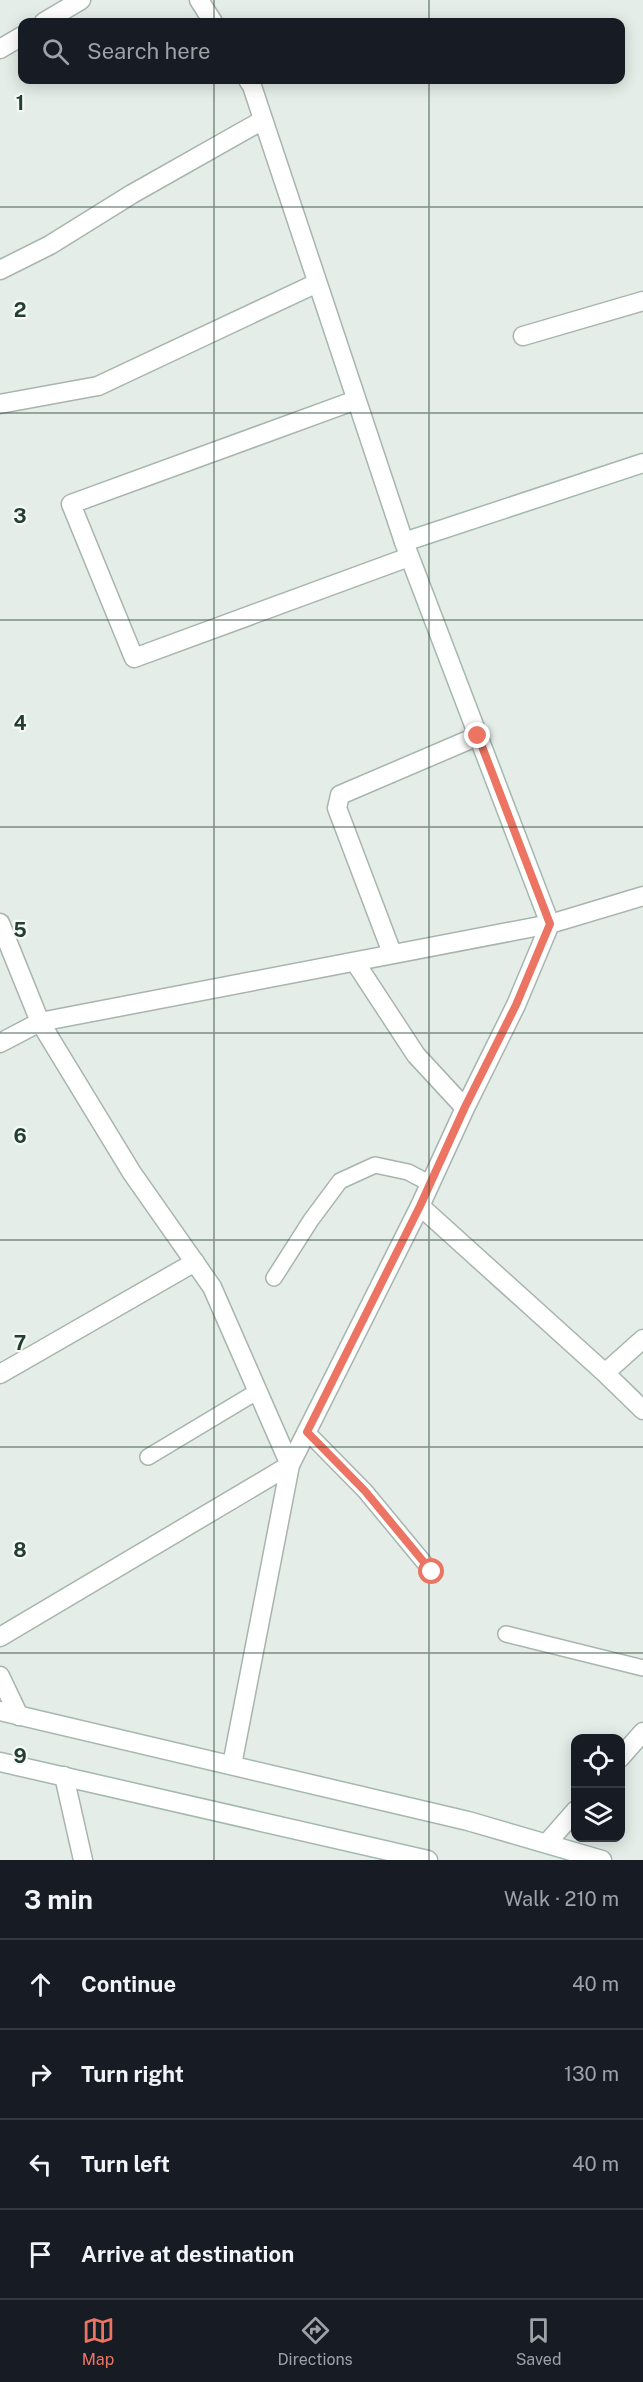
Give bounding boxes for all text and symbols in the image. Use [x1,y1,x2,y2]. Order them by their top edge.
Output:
search box [18,18,625,84]
icon: search [39,35,72,68]
text: Search here [87,38,211,64]
text: 1 [16,91,24,115]
text: 2 [14,298,26,322]
text: 3 [13,504,27,528]
text: 4 [13,711,27,735]
route end [464,722,490,748]
text: 5 [13,918,27,942]
text: 6 [13,1124,27,1148]
text: 7 [14,1331,26,1355]
text: 8 [13,1538,27,1562]
route start [418,1558,444,1584]
map controls [571,1734,625,1842]
button: locate [571,1734,625,1788]
text: 9 [13,1744,27,1768]
button: layers [571,1788,625,1842]
text: 3 min [24,1884,93,1915]
text: Walk · 210 m [504,1887,619,1911]
icon: ahead [24,1968,57,2001]
text: Continue [81,1971,176,1997]
text: 40 m [572,1972,619,1996]
icon: right [24,2058,57,2091]
text: Turn right [81,2061,184,2087]
text: 130 m [564,2062,619,2086]
icon: left [24,2148,57,2181]
text: Turn left [81,2151,170,2177]
text: 40 m [572,2152,619,2176]
icon: arrive [24,2238,57,2271]
text: Arrive at destination [81,2241,294,2267]
tab: Map [82,2314,115,2369]
tab: Directions [278,2314,353,2369]
tab: Saved [516,2314,561,2369]

